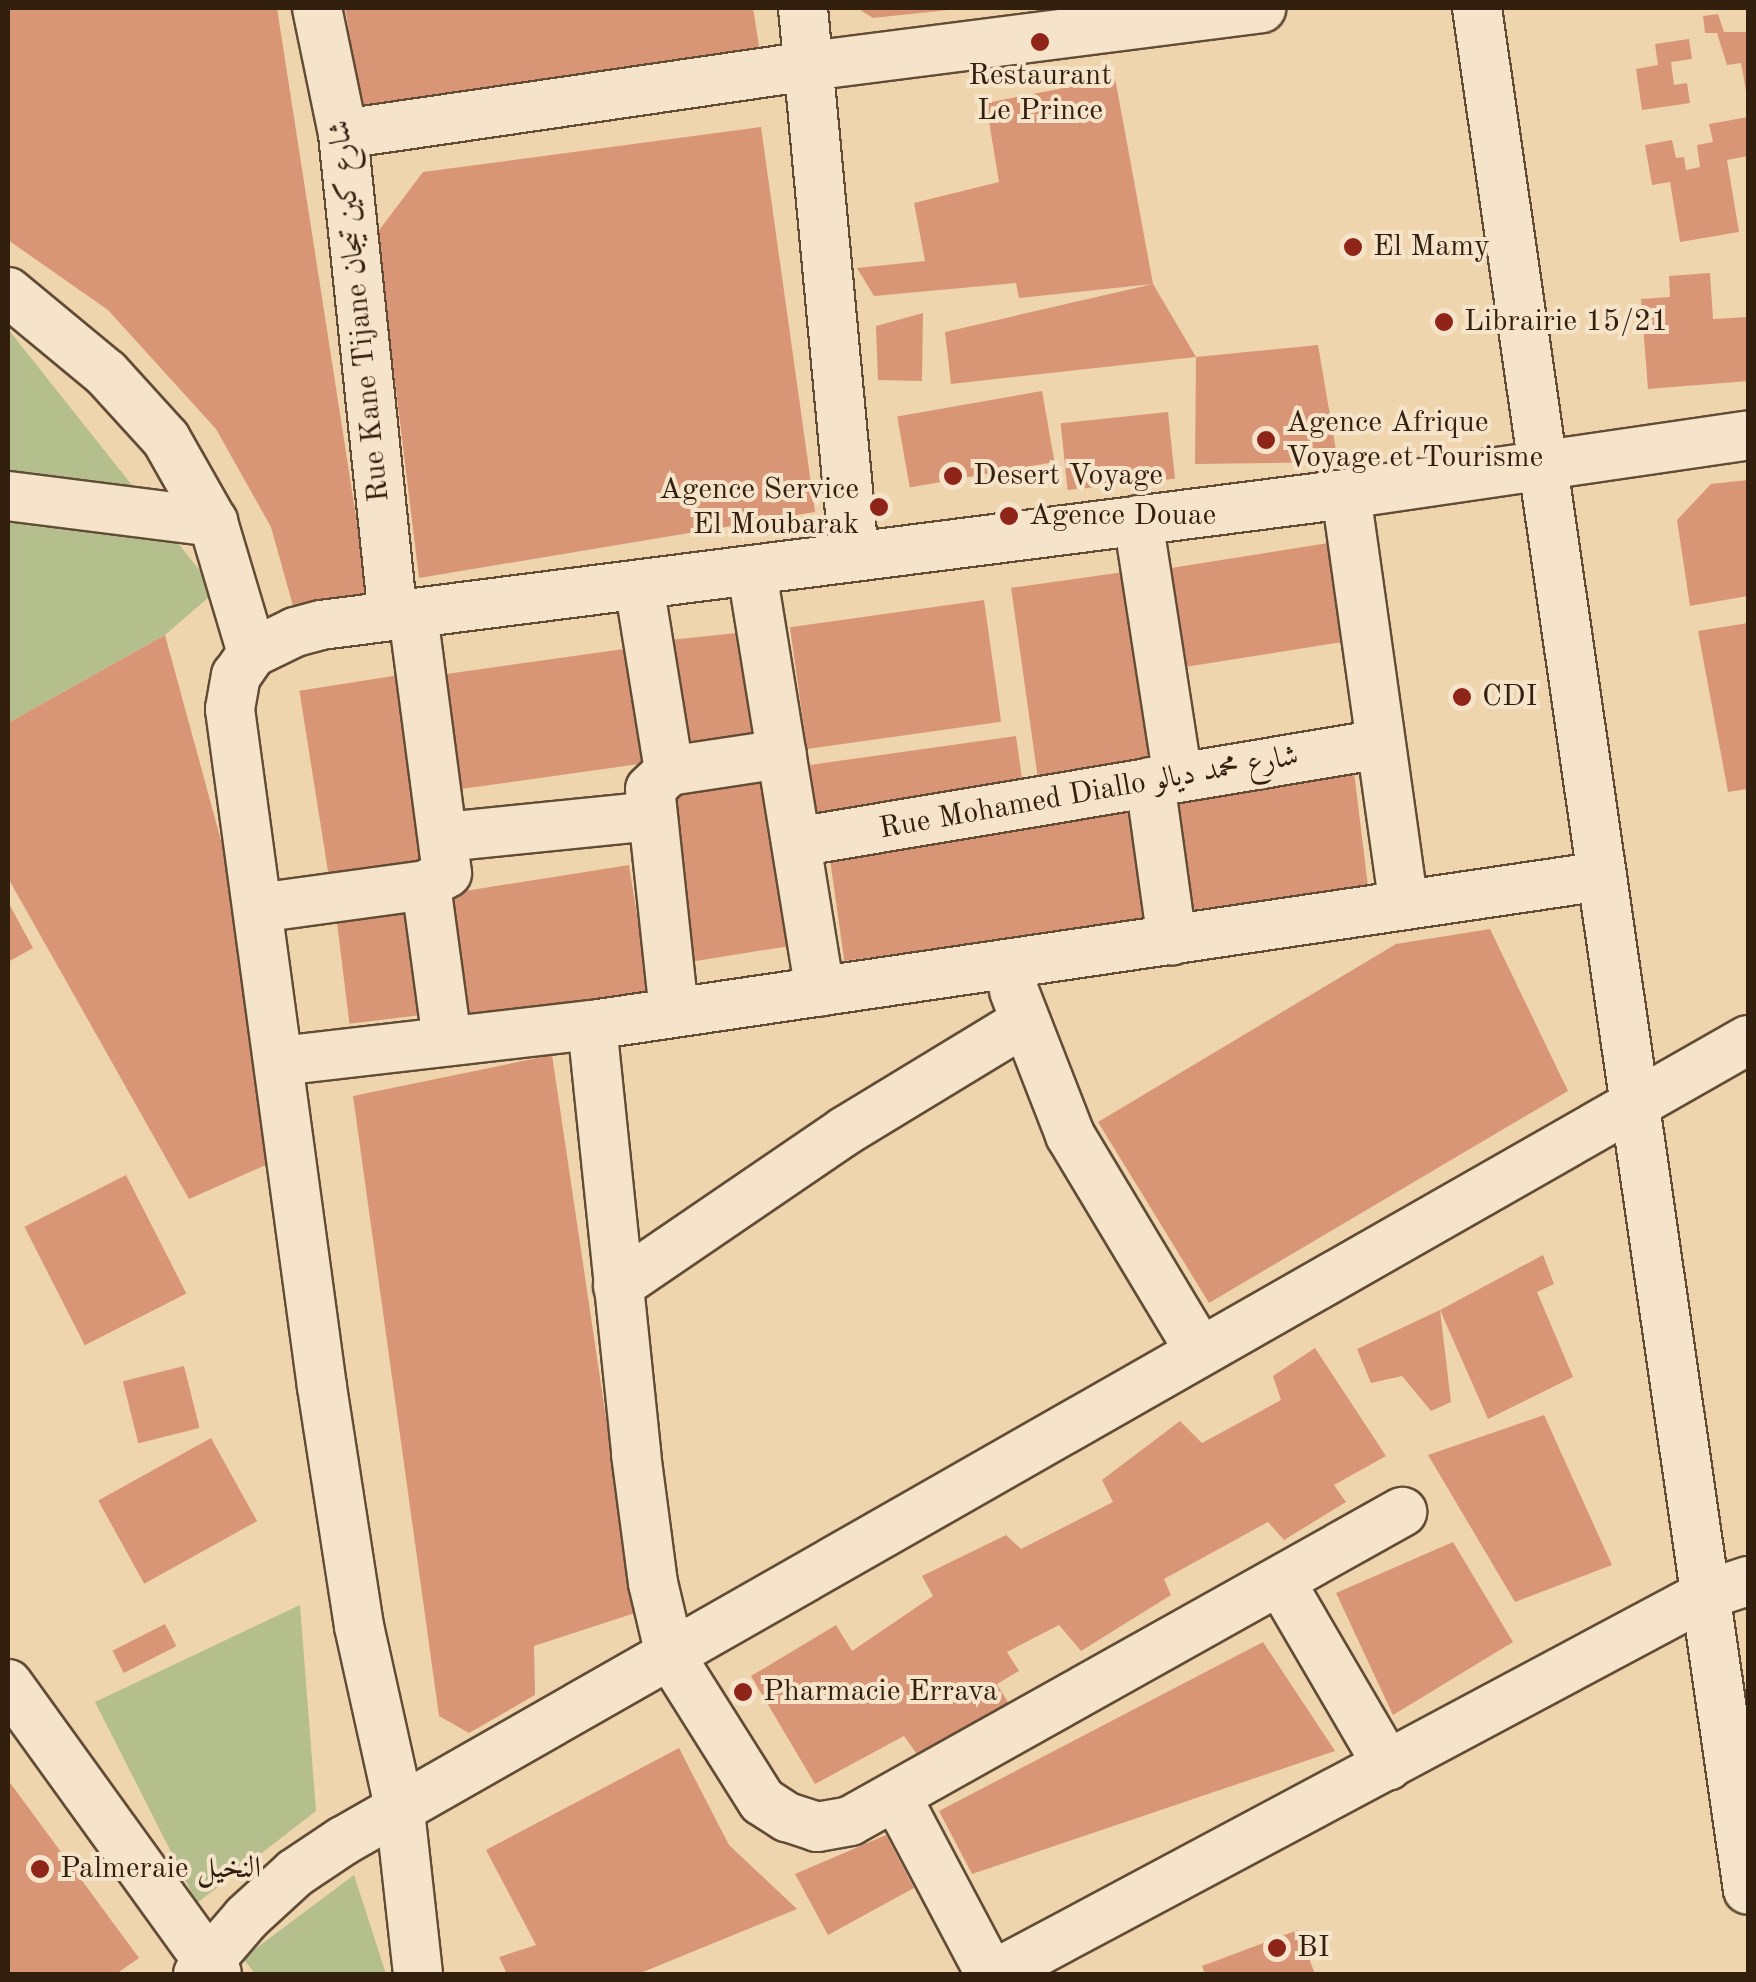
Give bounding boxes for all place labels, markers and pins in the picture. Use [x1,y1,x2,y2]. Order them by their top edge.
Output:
marker: Restaurant Le Prince [1029,31,1051,53]
place label: Restaurant Le Prince [968,58,1112,128]
place label: El Mamy [1373,229,1490,265]
marker: El Mamy [1342,236,1364,258]
place label: Librairie 15/21 [1464,304,1668,340]
marker: Librairie 15/21 [1433,311,1455,333]
place label: Agence Afrique Voyage et Tourisme [1286,405,1543,476]
marker: Agence Afrique Voyage et Tourisme [1255,429,1277,451]
place label: Desert Voyage [973,458,1163,494]
marker: Desert Voyage [942,465,964,487]
place label: Agence Service El Moubarak [659,472,859,542]
marker: Agence Service El Moubarak [868,496,890,518]
place label: Agence Douae [1029,498,1216,534]
marker: Agence Douae [998,505,1020,527]
place label: CDI [1482,679,1537,715]
marker: CDI [1451,686,1473,708]
place label: Pharmacie Errava [763,1674,998,1710]
marker: Pharmacie Errava [732,1681,754,1703]
place label: Palmeraie النخيل [60,1851,261,1887]
marker: Palmeraie النخيل [29,1858,51,1880]
place label: BI [1297,1930,1330,1966]
marker: BI [1266,1937,1288,1959]

